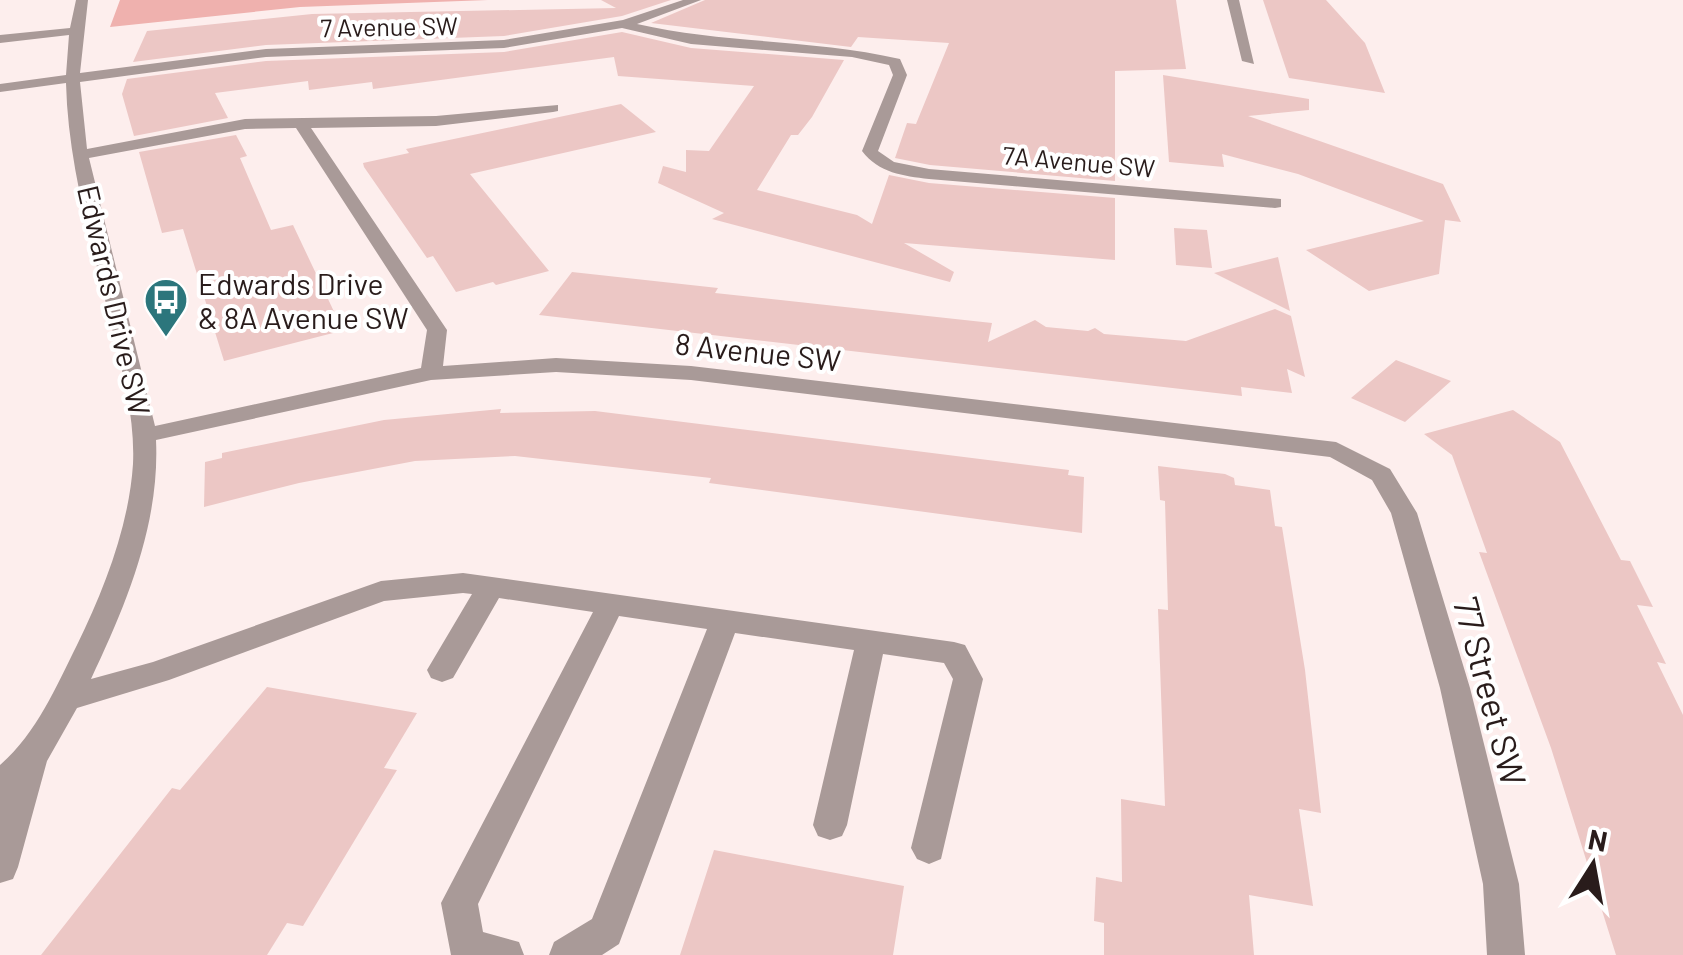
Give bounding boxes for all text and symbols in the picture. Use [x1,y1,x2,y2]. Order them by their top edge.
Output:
street label: 7 Avenue SW [320,10,458,42]
street label: 7A Avenue SW [1002,139,1156,183]
street label: Edwards Drive SW [71,181,159,419]
place label: Edwards Drive & 8A Avenue SW [198,265,409,335]
bus stop icon: Edwards Drive & 8A Avenue SW [143,277,189,338]
street label: 8 Avenue SW [673,324,843,378]
street label: 77 Street SW [1446,592,1536,790]
north arrow [1543,815,1643,915]
text: N [1586,821,1610,858]

